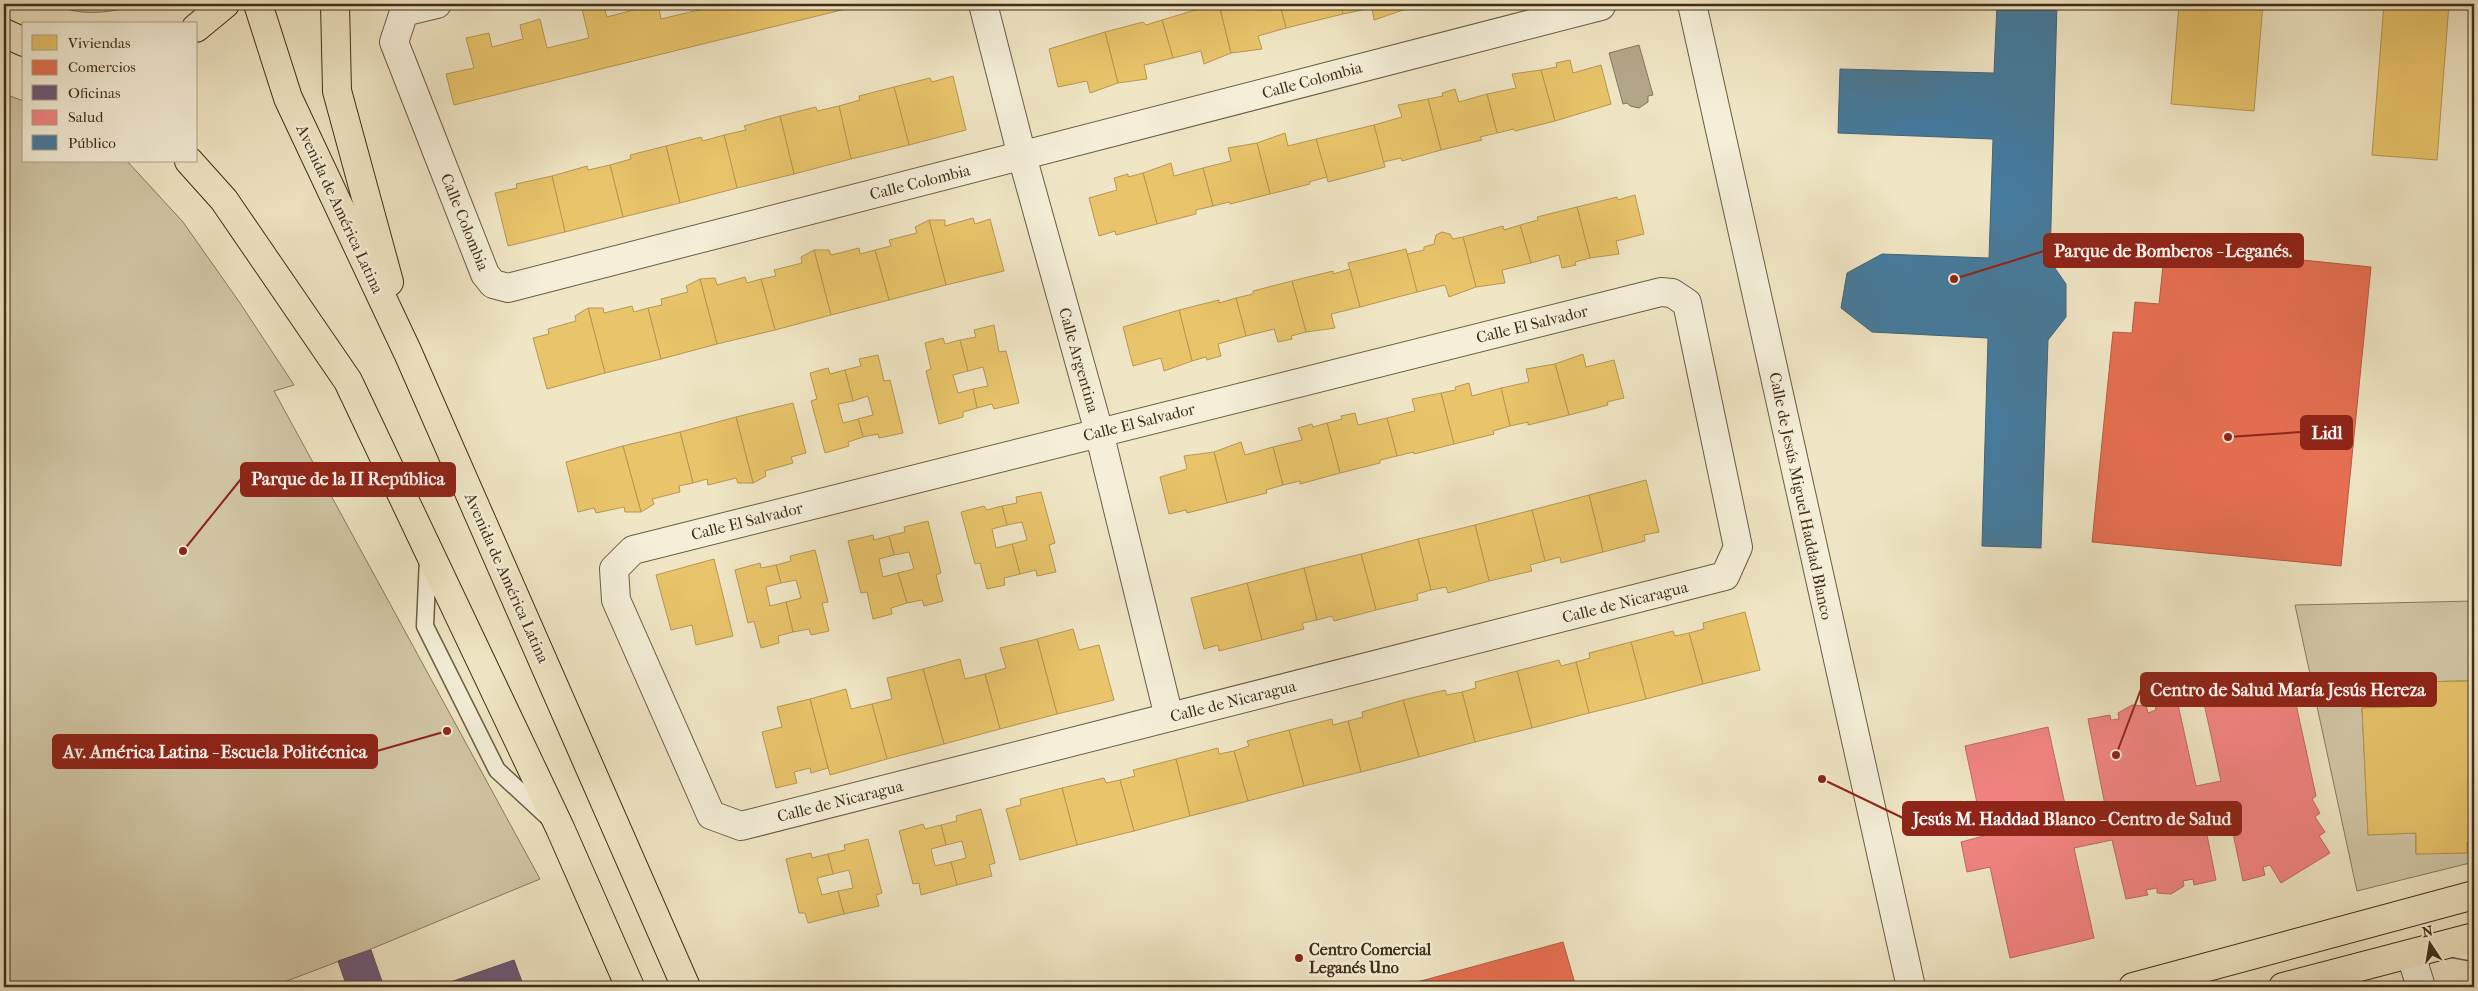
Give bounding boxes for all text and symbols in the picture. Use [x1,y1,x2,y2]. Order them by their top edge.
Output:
legend [22,22,198,162]
text: Viviendas [67,34,131,52]
street label: Calle Colombia [1260,57,1365,103]
text: Comercios [68,58,136,76]
text: Oficinas [68,84,121,102]
text: Salud [68,108,104,126]
street label: Avenida de América Latina [292,121,388,297]
text: Público [68,134,116,152]
street label: Calle Colombia [868,160,973,204]
street label: Calle Colombia [437,171,493,274]
callout: Parque de Bomberos - Leganés. [2044,234,2303,267]
text: Parque de Bomberos - Leganés. [2054,241,2293,262]
street label: Calle El Salvador [1474,301,1590,347]
street label: Calle Argentina [1055,305,1103,415]
street label: Calle de Jesús Miguel Haddad Blanco [1765,370,1837,622]
street label: Calle El Salvador [1081,399,1197,445]
callout: Lidl [2301,416,2352,449]
text: Lidl [2312,423,2343,444]
callout: Parque de la II República [241,463,455,496]
text: Parque de la II República [251,469,445,490]
street label: Avenida de América Latina [460,489,553,667]
street label: Calle El Salvador [689,498,805,544]
street label: Calle de Nicaragua [1560,577,1690,627]
callout: Centro de Salud María Jesús Hereza [2141,673,2436,706]
street label: Calle de Nicaragua [1168,676,1298,726]
text: Centro de Salud María Jesús Hereza [2150,680,2426,701]
callout: Av. América Latina - Escuela Politécnica [53,735,377,768]
text: Av. América Latina - Escuela Politécnica [62,742,368,763]
street label: Calle de Nicaragua [775,776,905,826]
callout: Jesús M. Haddad Blanco - Centro de Salud [1903,802,2241,835]
text: Jesús M. Haddad Blanco - Centro de Salud [1911,809,2233,830]
north arrow [2406,918,2456,968]
text: N [2420,922,2435,941]
place label: Centro Comercial Leganés Uno [1309,940,1432,978]
marker: Centro Comercial Leganés Uno [1293,952,1305,964]

